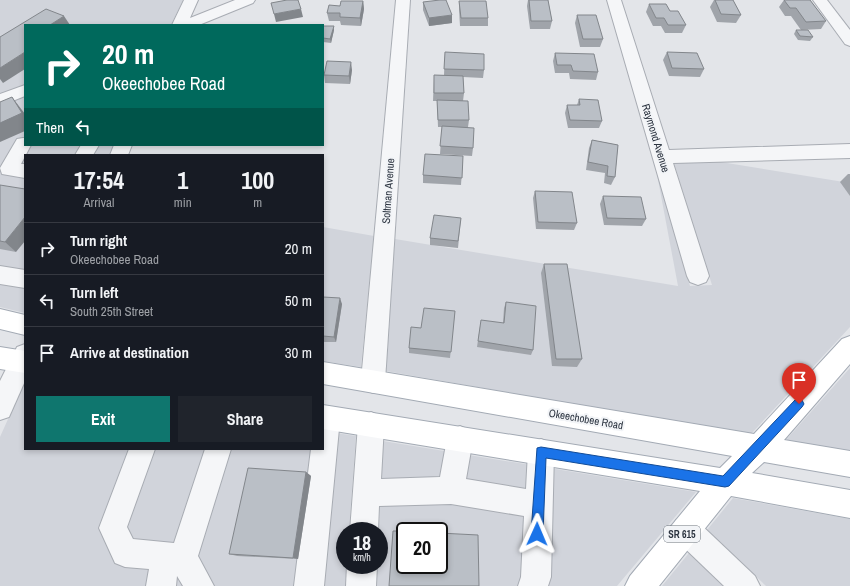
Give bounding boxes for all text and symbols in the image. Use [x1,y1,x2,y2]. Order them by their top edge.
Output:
text: 20 m [102,35,154,73]
icon: right [36,40,88,92]
text: Okeechobee Road [102,71,225,96]
street label: Raymond Avenue [639,102,673,174]
icon: left [72,116,94,138]
text: Then [36,117,64,138]
street label: Soltman Avenue [379,158,397,224]
text: 17:54 [74,164,124,196]
text: 1 [177,164,188,196]
text: 100 [241,164,274,196]
text: Arrival [84,194,114,211]
text: min [174,194,192,211]
text: m [253,194,262,211]
text: Turn right [70,230,127,251]
icon: right [36,238,58,260]
text: 20 m [285,238,312,259]
text: Okeechobee Road [70,251,159,268]
text: Turn left [70,282,118,303]
icon: left [36,290,58,312]
text: 50 m [285,290,312,311]
text: South 25th Street [70,303,153,320]
icon: arrive [36,342,58,364]
text: Arrive at destination [70,342,189,363]
text: 30 m [285,342,312,363]
pin [782,363,816,404]
icon: arrive [788,369,810,391]
button: Exit [36,396,170,442]
button: Share [178,396,312,442]
street label: Okeechobee Road [548,406,624,432]
position arrow [516,513,558,555]
speed limit sign: 20 [396,522,448,574]
road number: SR 615 [664,526,700,542]
text: 18 [353,529,371,556]
text: km/h [353,551,371,564]

